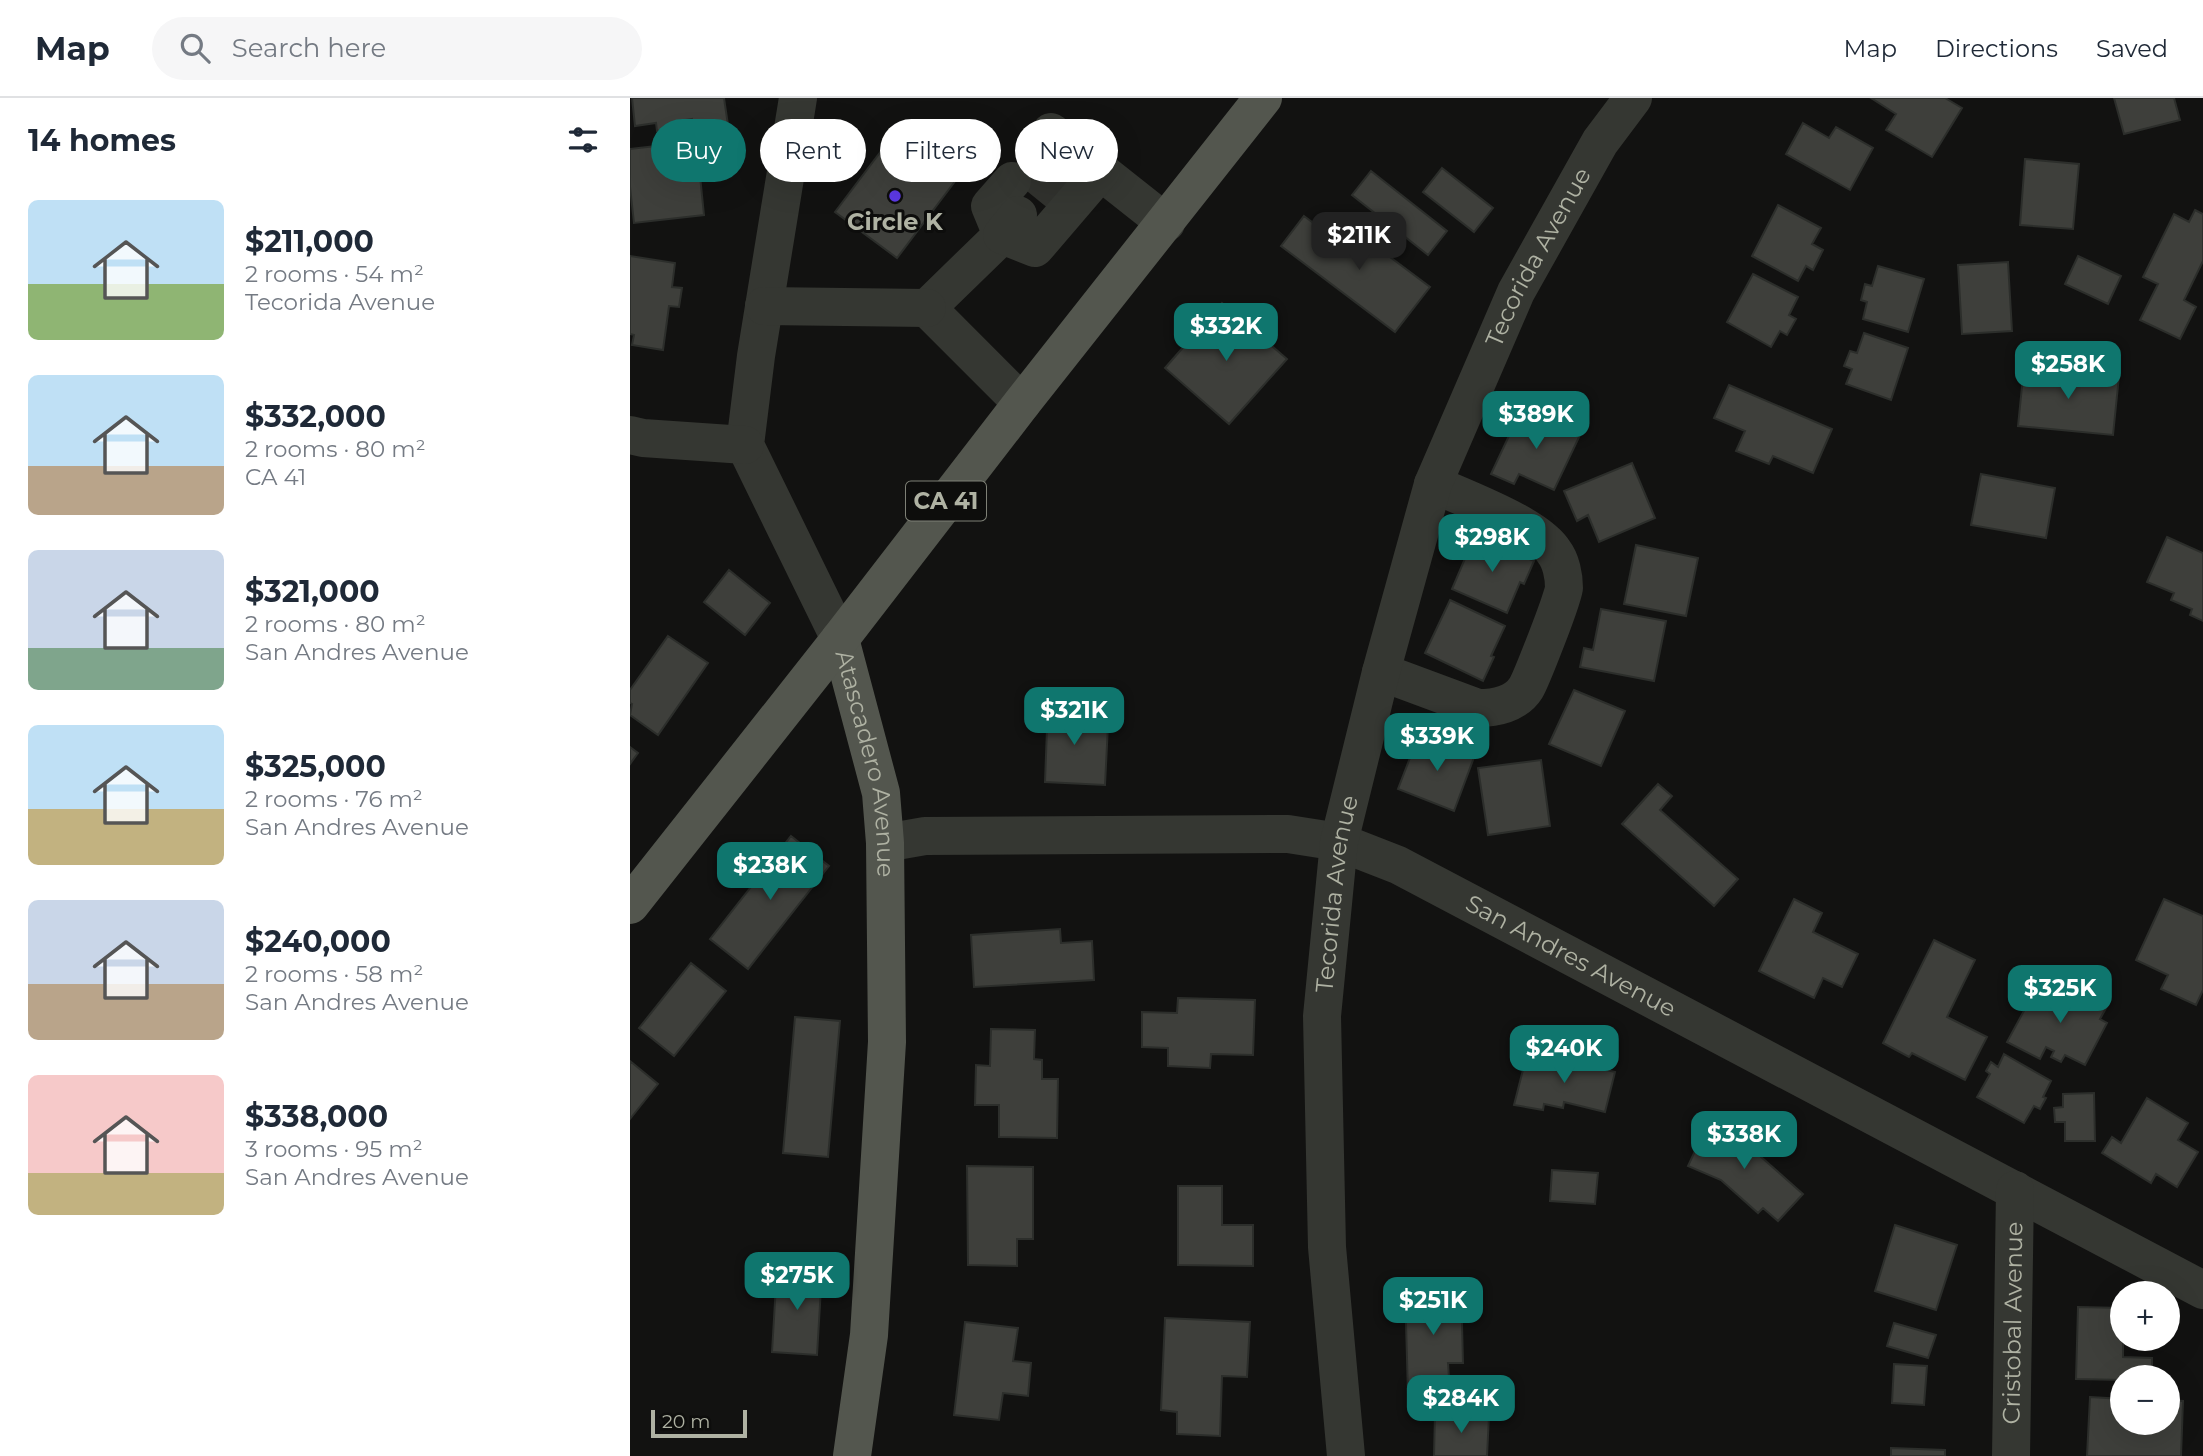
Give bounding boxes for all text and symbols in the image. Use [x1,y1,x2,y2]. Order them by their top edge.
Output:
search box [152,17,642,80]
text: Map [35,28,110,68]
icon: search [176,29,214,67]
text: Search here [232,32,386,64]
text: Map [1844,34,1897,63]
text: Directions [1935,34,2058,63]
text: Saved [2096,34,2168,63]
chip: Buy [651,119,746,182]
chip: Rent [760,119,866,182]
chip: Filters [880,119,1001,182]
chip: New [1015,119,1118,182]
icon: filters [564,121,602,159]
text: 14 homes [28,122,176,159]
street label: Tecorida Avenue [1479,162,1597,351]
marker: Circle K [887,188,903,204]
place label: Circle K [847,207,944,236]
pin: $211K [1310,212,1408,272]
text: $211K [1327,221,1391,249]
text: $211,000 [245,223,374,260]
icon: home [84,228,168,312]
text: 2 rooms · 54 m² [245,260,424,288]
text: Tecorida Avenue [245,288,435,316]
pin: $332K [1177,303,1275,363]
text: $332K [1190,312,1262,340]
pin: $258K [2019,342,2117,401]
text: $258K [2031,350,2105,378]
pin: $389K [1487,392,1585,451]
text: $332,000 [245,398,386,435]
text: $389K [1498,400,1574,428]
icon: home [84,403,168,487]
text: 2 rooms · 80 m² [245,435,426,463]
text: CA 41 [245,463,306,491]
road number: CA 41 [906,482,986,520]
pin: $298K [1443,514,1541,574]
text: $298K [1454,523,1530,551]
text: $321,000 [245,573,380,610]
icon: home [84,578,168,662]
text: 2 rooms · 80 m² [245,610,426,638]
text: San Andres Avenue [245,638,469,666]
street label: Atascadero Avenue [830,647,900,878]
pin: $321K [1025,688,1123,747]
text: $321K [1040,696,1108,724]
pin: $339K [1388,714,1486,773]
text: $339K [1400,722,1474,750]
text: $325,000 [245,748,386,785]
icon: home [84,753,168,837]
text: 2 rooms · 76 m² [245,785,423,813]
street label: Tecorida Avenue [1309,792,1364,994]
text: San Andres Avenue [245,813,469,841]
pin: $238K [721,842,819,902]
text: $238K [733,851,807,879]
street label: San Andres Avenue [1461,888,1681,1023]
text: $240,000 [245,923,391,960]
icon: home [84,928,168,1012]
text: 2 rooms · 58 m² [245,960,423,988]
pin: $325K [2011,965,2109,1025]
text: $325K [2024,974,2096,1002]
text: San Andres Avenue [245,988,469,1016]
pin: $240K [1515,1026,1613,1085]
text: $240K [1526,1034,1602,1062]
text: $338,000 [245,1098,388,1135]
icon: home [84,1103,168,1187]
pin: $338K [1695,1112,1793,1171]
text: $338K [1707,1120,1781,1148]
text: 3 rooms · 95 m² [245,1135,423,1163]
text: San Andres Avenue [245,1163,469,1191]
street label: Cristobal Avenue [1996,1221,2029,1425]
pin: $275K [748,1252,846,1312]
text: $275K [761,1261,833,1289]
pin: $251K [1384,1278,1482,1337]
map controls [2110,1281,2180,1435]
button: + [2110,1281,2180,1351]
text: $251K [1399,1286,1467,1314]
button: − [2110,1365,2180,1435]
pin: $284K [1412,1376,1510,1435]
text: $284K [1423,1384,1499,1412]
scale bar [651,1407,747,1439]
text: 20 m [662,1410,710,1433]

